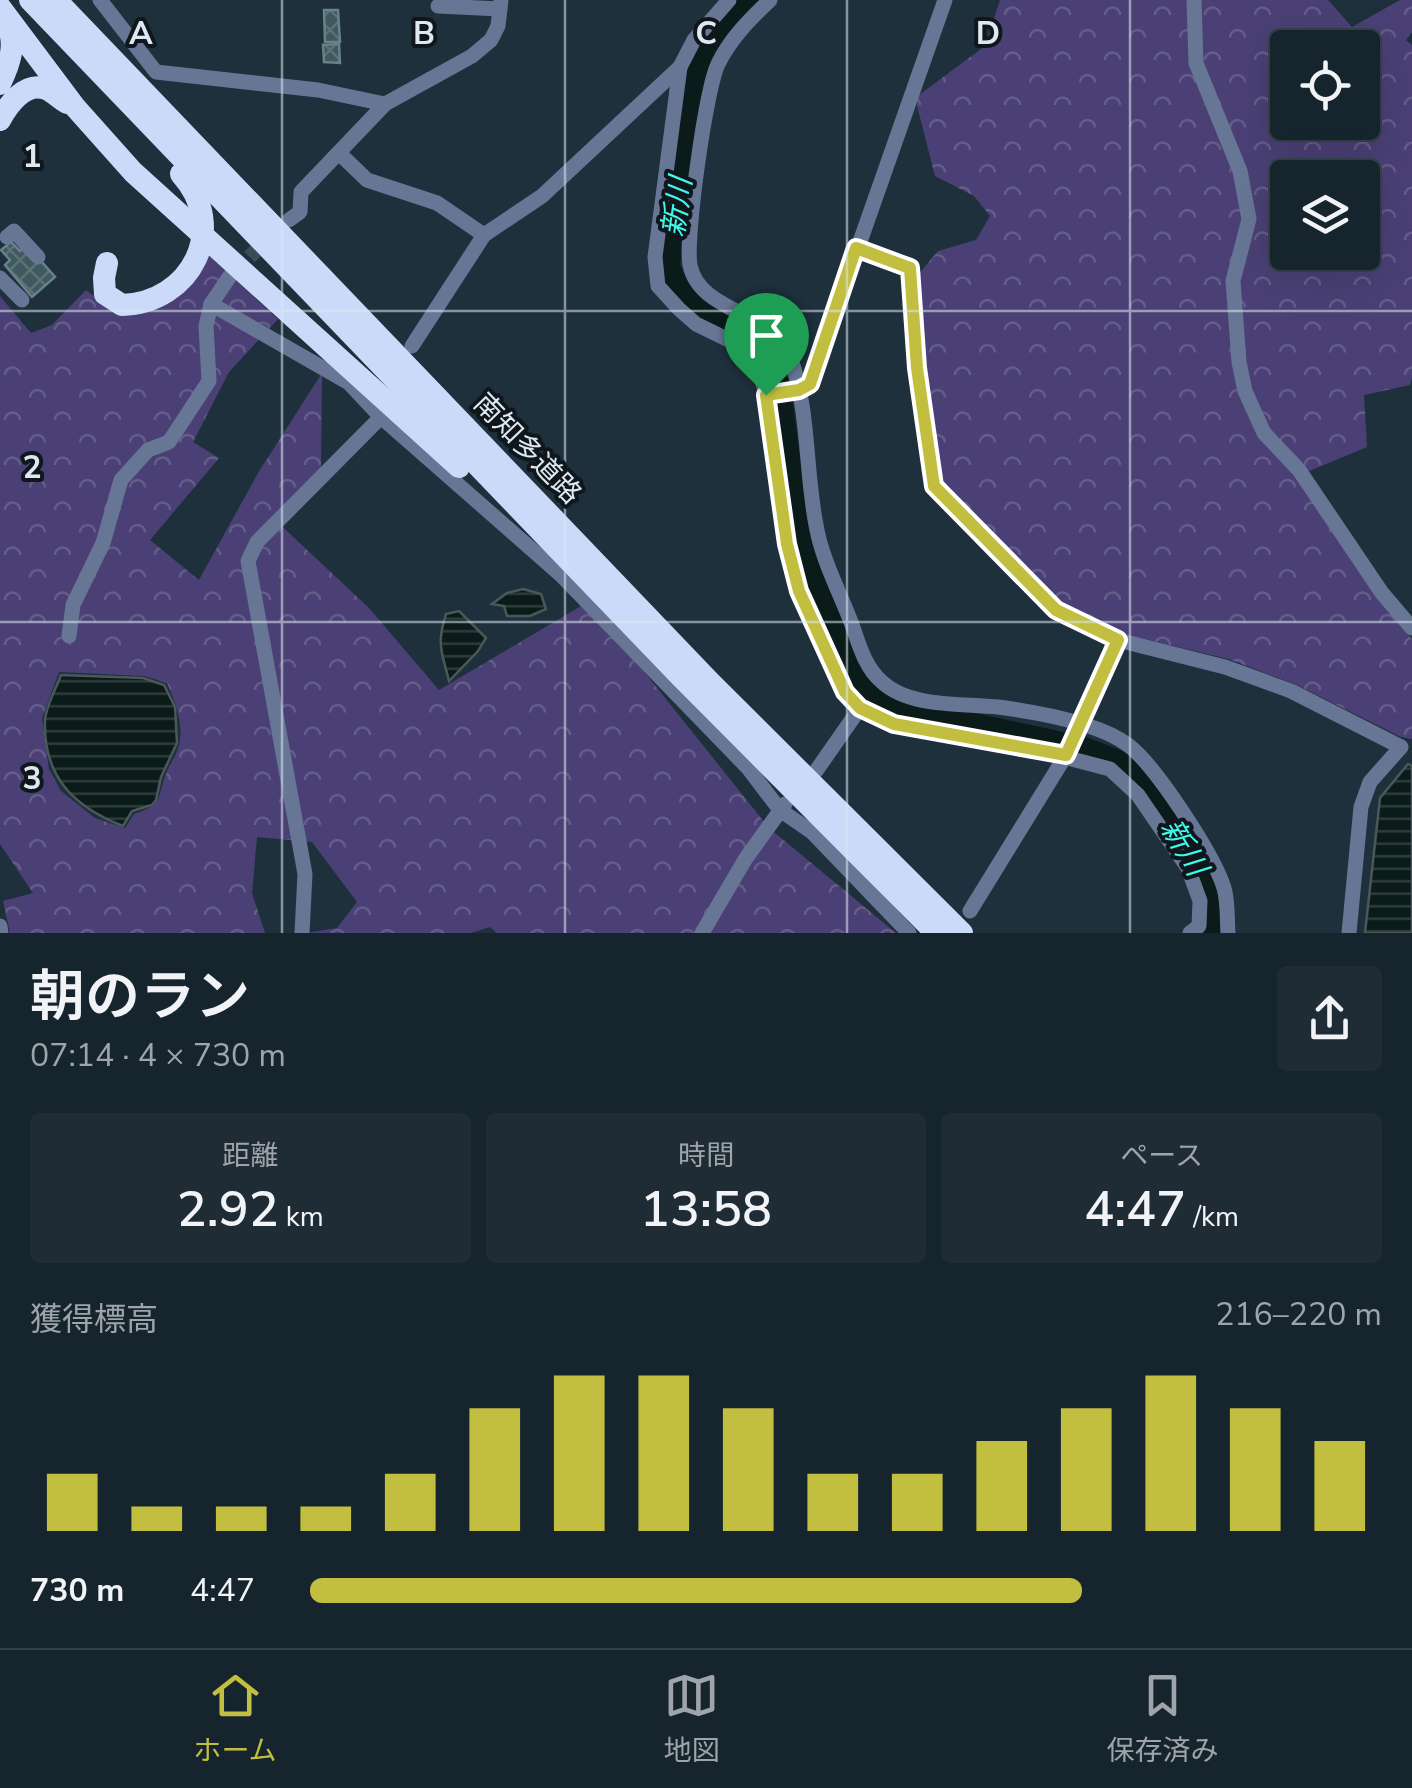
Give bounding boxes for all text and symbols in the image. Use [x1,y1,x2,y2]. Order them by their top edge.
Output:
text: A [129,12,153,55]
text: B [413,12,435,55]
text: C [695,12,717,55]
text: D [976,12,1000,55]
map controls [1270,30,1380,270]
button: locate [1270,30,1380,140]
text: 1 [22,135,42,178]
button: layers [1270,160,1380,270]
water label: 新川 [653,172,702,240]
pin [724,293,809,396]
icon: arrive [739,308,794,363]
street label: 南知多道路 [465,385,590,512]
text: 2 [22,446,42,489]
text: 3 [22,757,42,800]
water label: 新川 [1151,811,1218,886]
text: 朝のラン [30,959,250,1034]
button: share [1277,966,1382,1071]
text: 07:14 · 4 × 730 m [30,1034,286,1077]
text: 距離 [222,1137,278,1175]
text: 時間 [678,1137,734,1175]
text: ペース [1120,1137,1203,1175]
text: 2.92 [177,1175,279,1244]
text: 13:58 [640,1175,772,1244]
text: 4:47 [1084,1175,1186,1244]
text: km [279,1198,324,1236]
text: /km [1186,1198,1239,1236]
text: 216–220 m [1215,1293,1382,1336]
text: 獲得標高 [30,1298,158,1341]
text: 730 m [30,1569,124,1612]
text: 4:47 [190,1569,255,1612]
tab: ホーム [193,1668,277,1770]
tab: 地図 [664,1668,720,1770]
tab: 保存済み [1106,1668,1219,1770]

